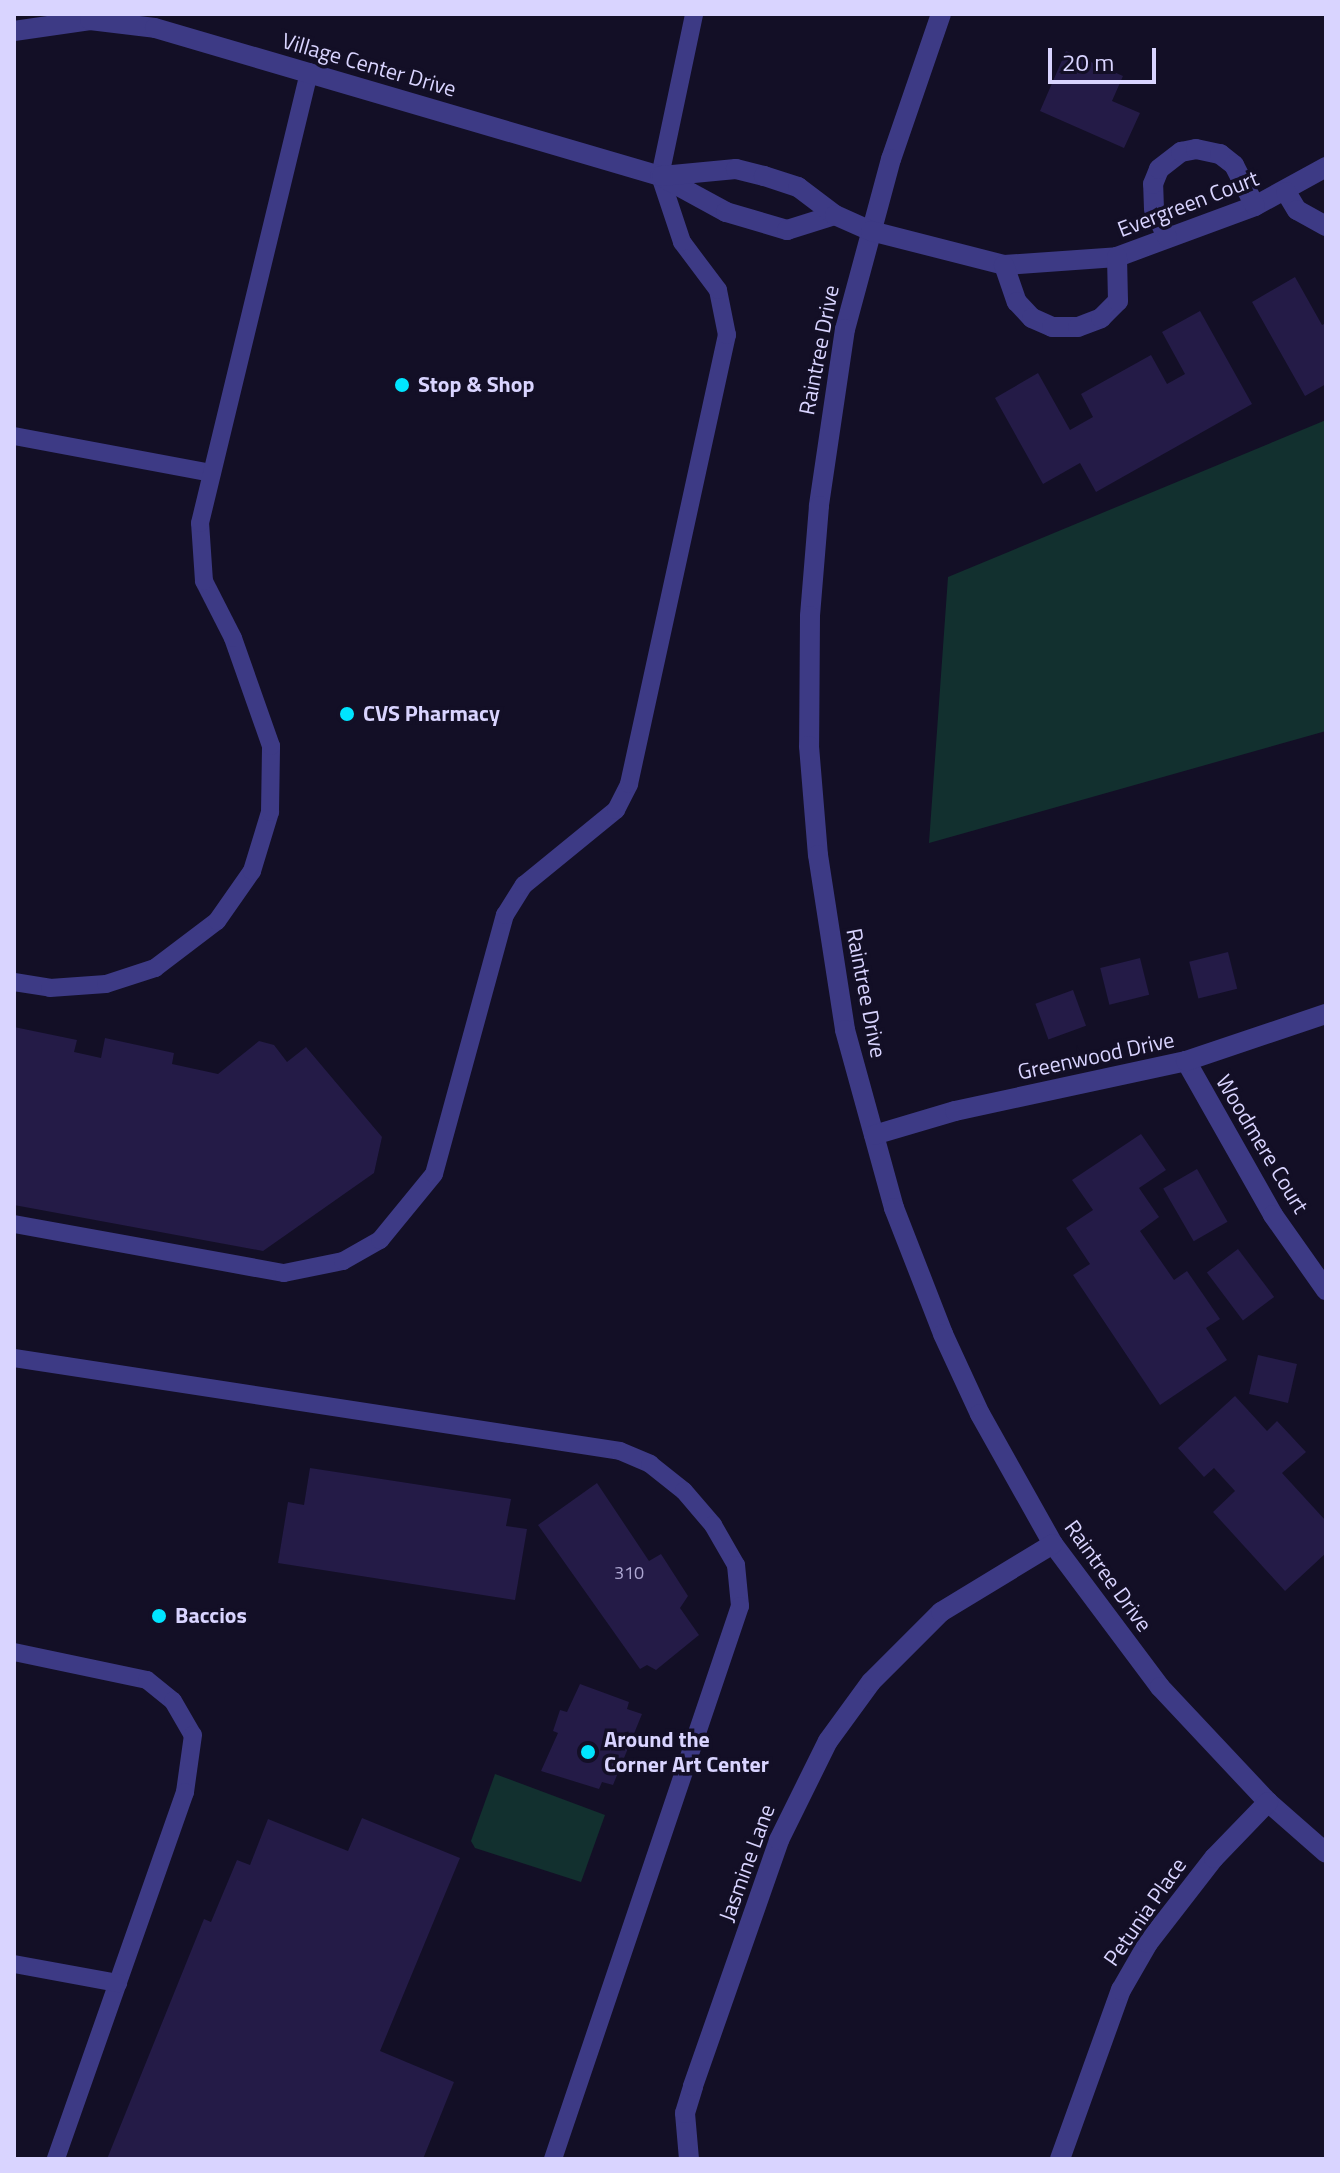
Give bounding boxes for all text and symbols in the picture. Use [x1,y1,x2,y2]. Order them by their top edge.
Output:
street label: Village Center Drive [279,27,459,103]
scale bar [1052,32,1160,82]
text: 20 m [1062,44,1114,80]
street label: Evergreen Court [1114,165,1262,243]
street label: Raintree Drive [794,283,844,417]
place label: Stop & Shop [418,372,534,398]
marker: Stop & Shop [393,376,411,394]
place label: CVS Pharmacy [363,701,500,727]
marker: CVS Pharmacy [338,705,356,723]
street label: Raintree Drive [841,926,891,1060]
street label: Greenwood Drive [1015,1027,1177,1085]
street label: Woodmere Court [1210,1070,1314,1218]
street label: Raintree Drive [1059,1515,1157,1637]
house number: 310 [614,1562,644,1584]
place label: Baccios [175,1603,247,1629]
marker: Baccios [150,1607,168,1625]
place label: Around the Corner Art Center [604,1726,769,1778]
marker: Around the Corner Art Center [579,1743,597,1761]
street label: Jasmine Lane [714,1801,780,1925]
street label: Petunia Place [1098,1853,1192,1971]

